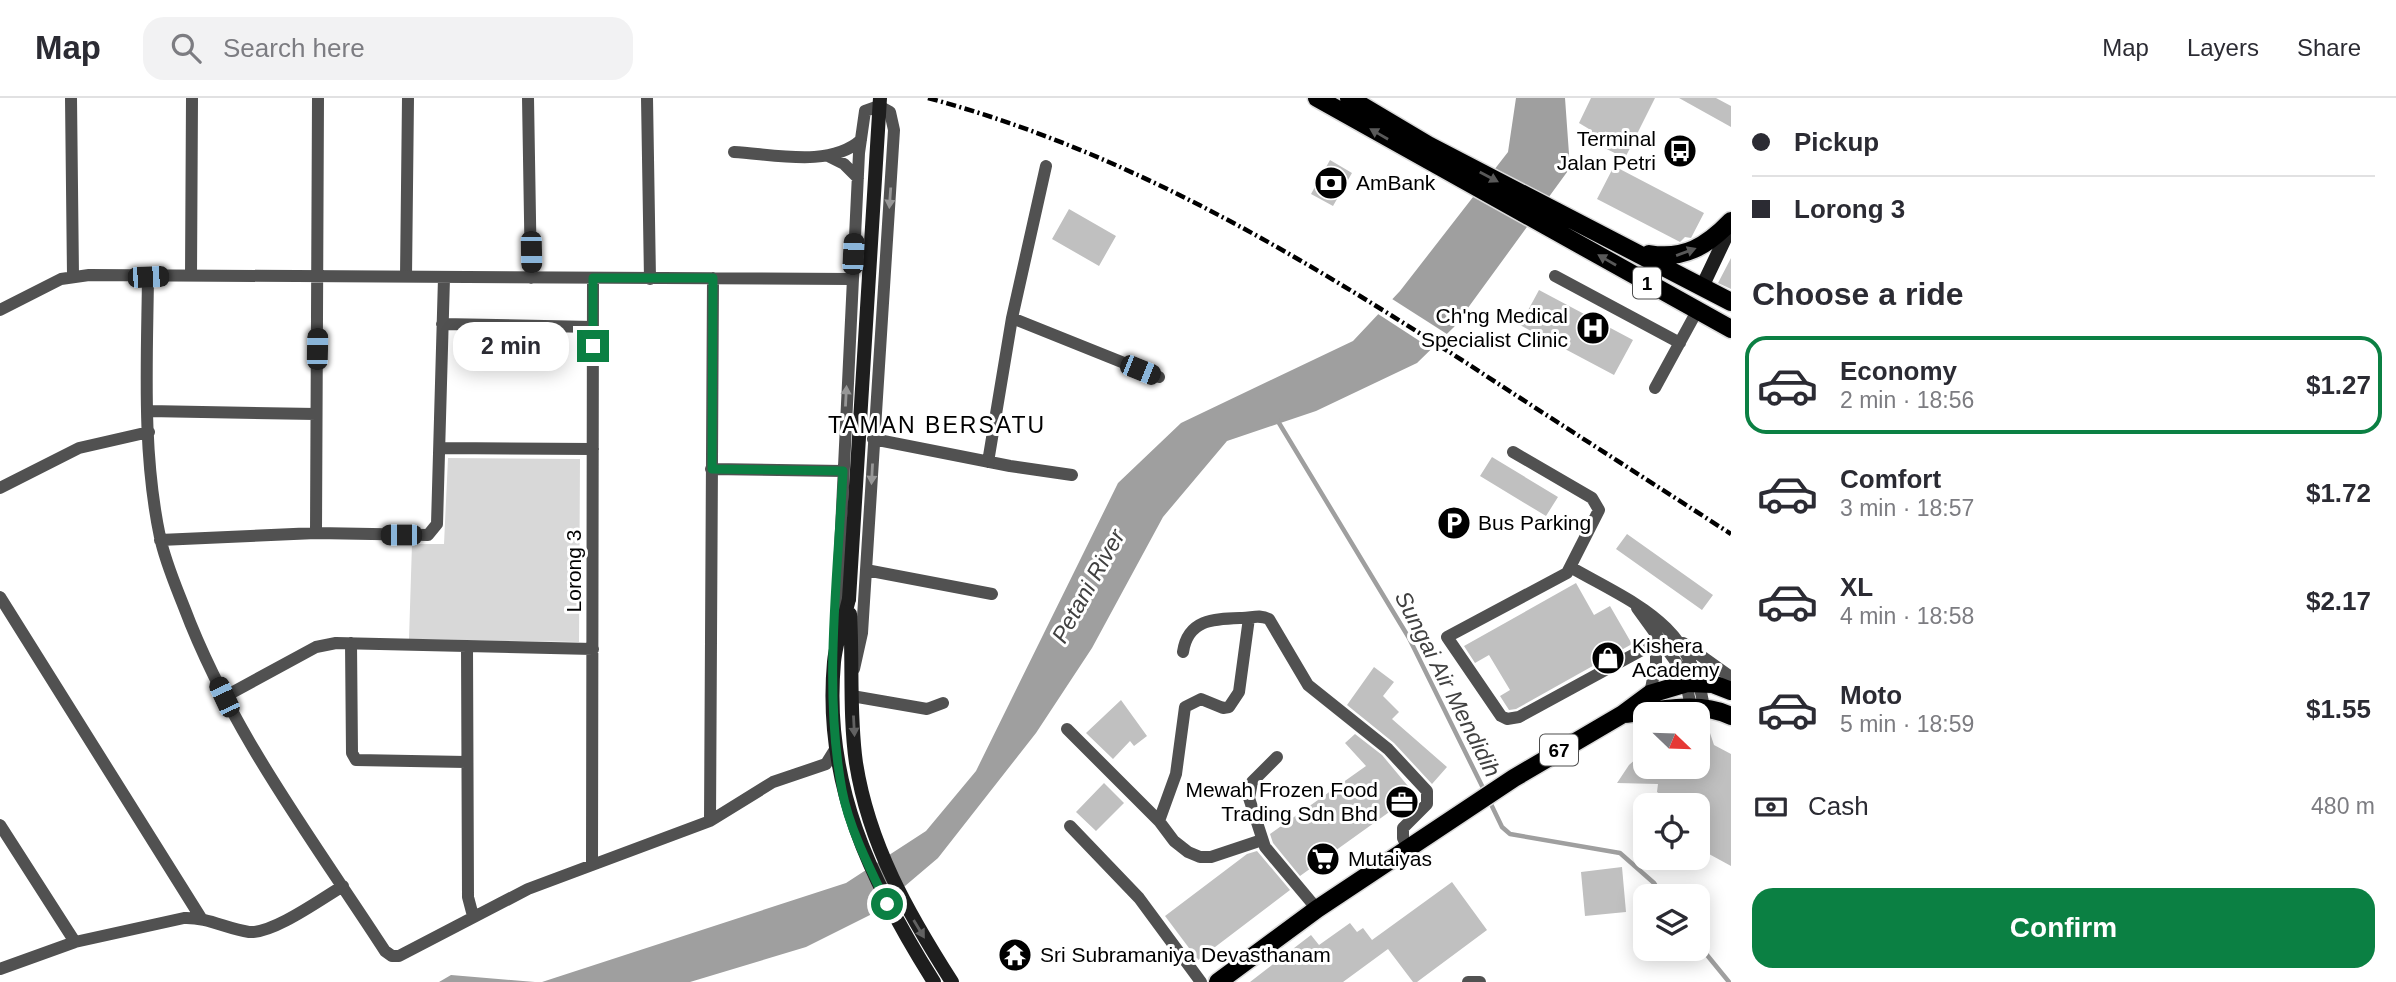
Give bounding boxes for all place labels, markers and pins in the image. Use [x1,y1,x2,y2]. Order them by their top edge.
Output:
place label: Terminal Jalan Petri [1557,127,1656,174]
bus stop icon: Terminal Jalan Petri [1661,132,1699,170]
bank icon: AmBank [1312,164,1350,202]
place label: AmBank [1356,171,1436,194]
place label: Ch'ng Medical Specialist Clinic [1421,304,1568,351]
hospital icon: Ch'ng Medical Specialist Clinic [1574,309,1612,347]
parking icon: Bus Parking [1435,504,1473,542]
place label: Bus Parking [1478,511,1591,534]
place label: Kishera Academy [1632,634,1720,681]
shop icon: Kishera Academy [1589,639,1627,677]
place label: Mewah Frozen Food Trading Sdn Bhd [1185,778,1378,825]
office icon: Mewah Frozen Food Trading Sdn Bhd [1383,783,1421,821]
supermarket icon: Mutaiyas [1304,840,1342,878]
place label: Mutaiyas [1348,847,1432,870]
temple icon: Sri Subramaniya Devasthanam [996,936,1034,974]
place label: Sri Subramaniya Devasthanam [1040,943,1331,966]

